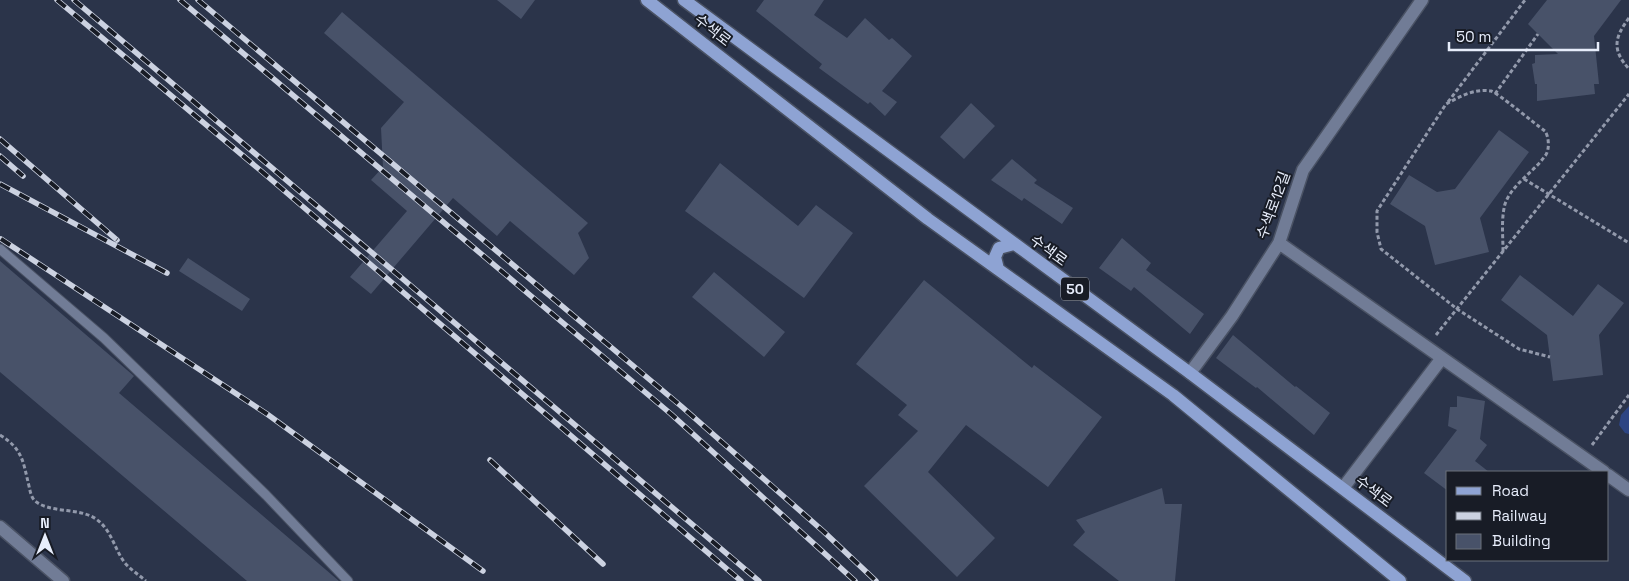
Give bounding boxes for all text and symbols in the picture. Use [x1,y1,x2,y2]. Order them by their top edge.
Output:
street label: 수색로 [691,10,735,50]
scale bar [1449,20,1598,52]
text: 50 m [1456,27,1491,46]
street label: 수색로12길 [1252,169,1294,241]
street label: 수색로 [1027,230,1071,270]
road number: 50 [1061,278,1089,300]
street label: 수색로 [1352,471,1396,511]
legend [1446,471,1609,561]
text: Road [1492,481,1529,500]
text: Railway [1492,506,1547,525]
north arrow [20,511,70,561]
text: N [40,514,50,532]
text: Building [1492,531,1551,550]

